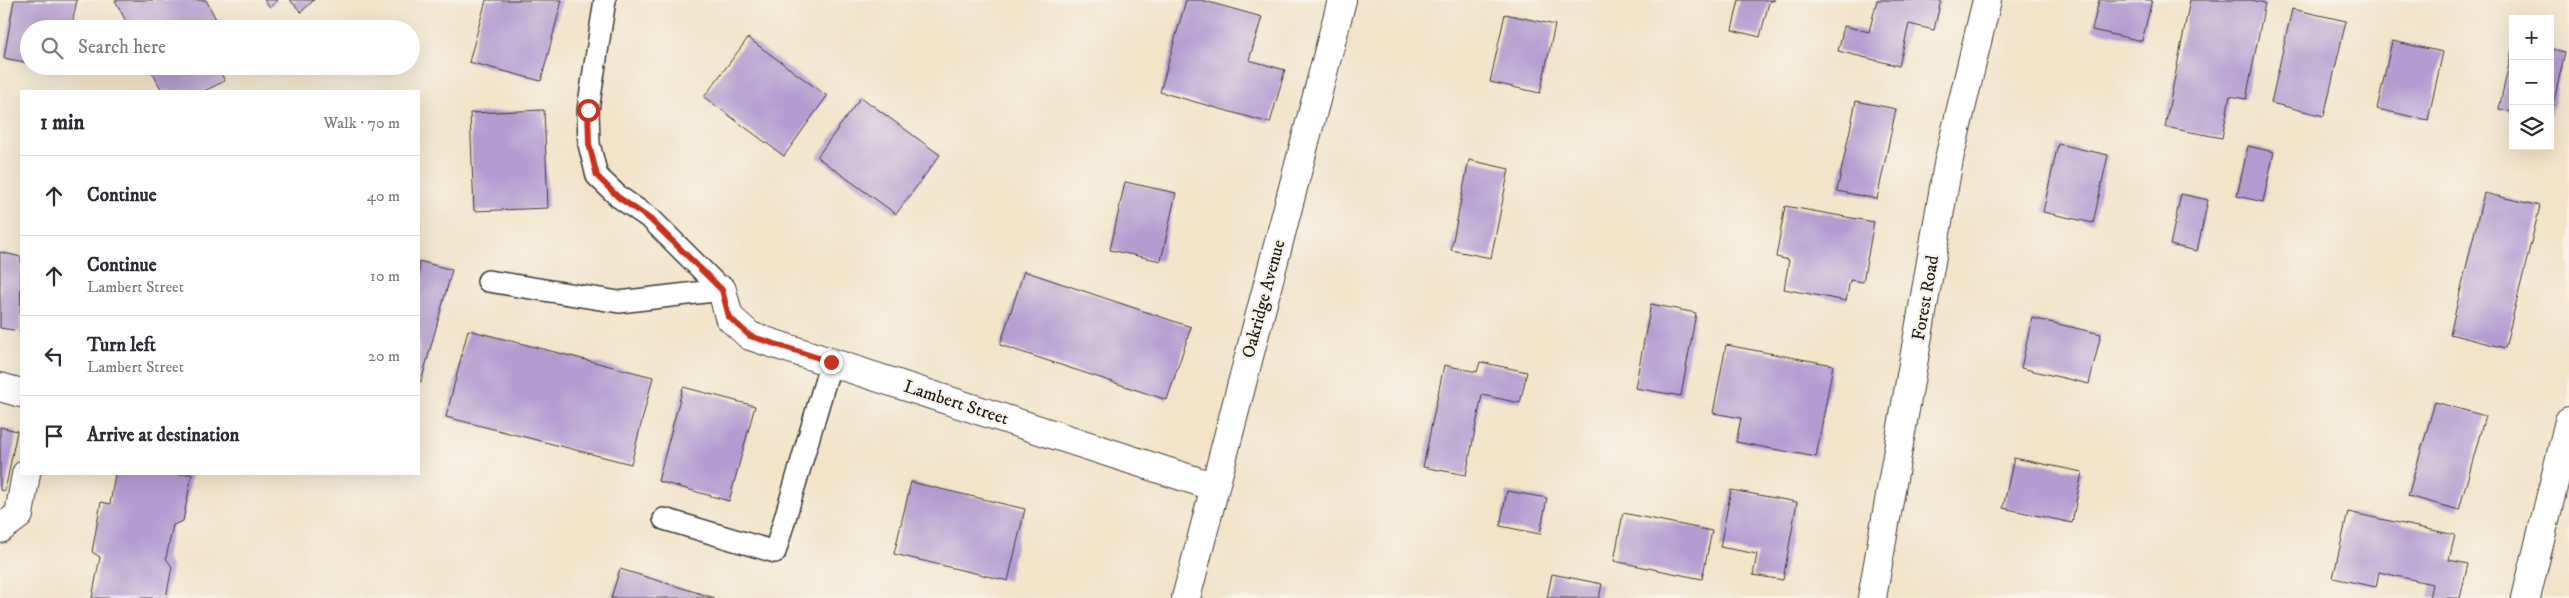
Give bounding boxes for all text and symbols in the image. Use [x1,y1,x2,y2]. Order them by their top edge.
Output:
map controls [2509,15,2554,150]
button: + [2509,15,2554,60]
search box [20,20,420,75]
icon: search [38,34,66,62]
text: Search here [78,36,166,59]
button: − [2509,60,2554,105]
route start [577,99,600,122]
button: layers [2509,105,2554,150]
text: 1 min [40,110,84,136]
text: Walk · 70 m [324,113,400,133]
icon: ahead [40,182,68,210]
text: Continue [87,184,157,207]
text: 40 m [367,186,400,206]
street label: Oakridge Avenue [1238,237,1290,361]
text: Continue [87,254,157,277]
street label: Forest Road [1908,254,1944,342]
icon: ahead [40,262,68,290]
text: 10 m [370,266,400,286]
text: Lambert Street [87,277,184,297]
text: Turn left [87,334,156,357]
icon: left [40,342,68,370]
text: 20 m [368,346,400,366]
route end [820,351,843,374]
text: Lambert Street [87,357,184,377]
street label: Lambert Street [901,376,1011,430]
icon: arrive [40,422,68,450]
text: Arrive at destination [87,424,239,447]

